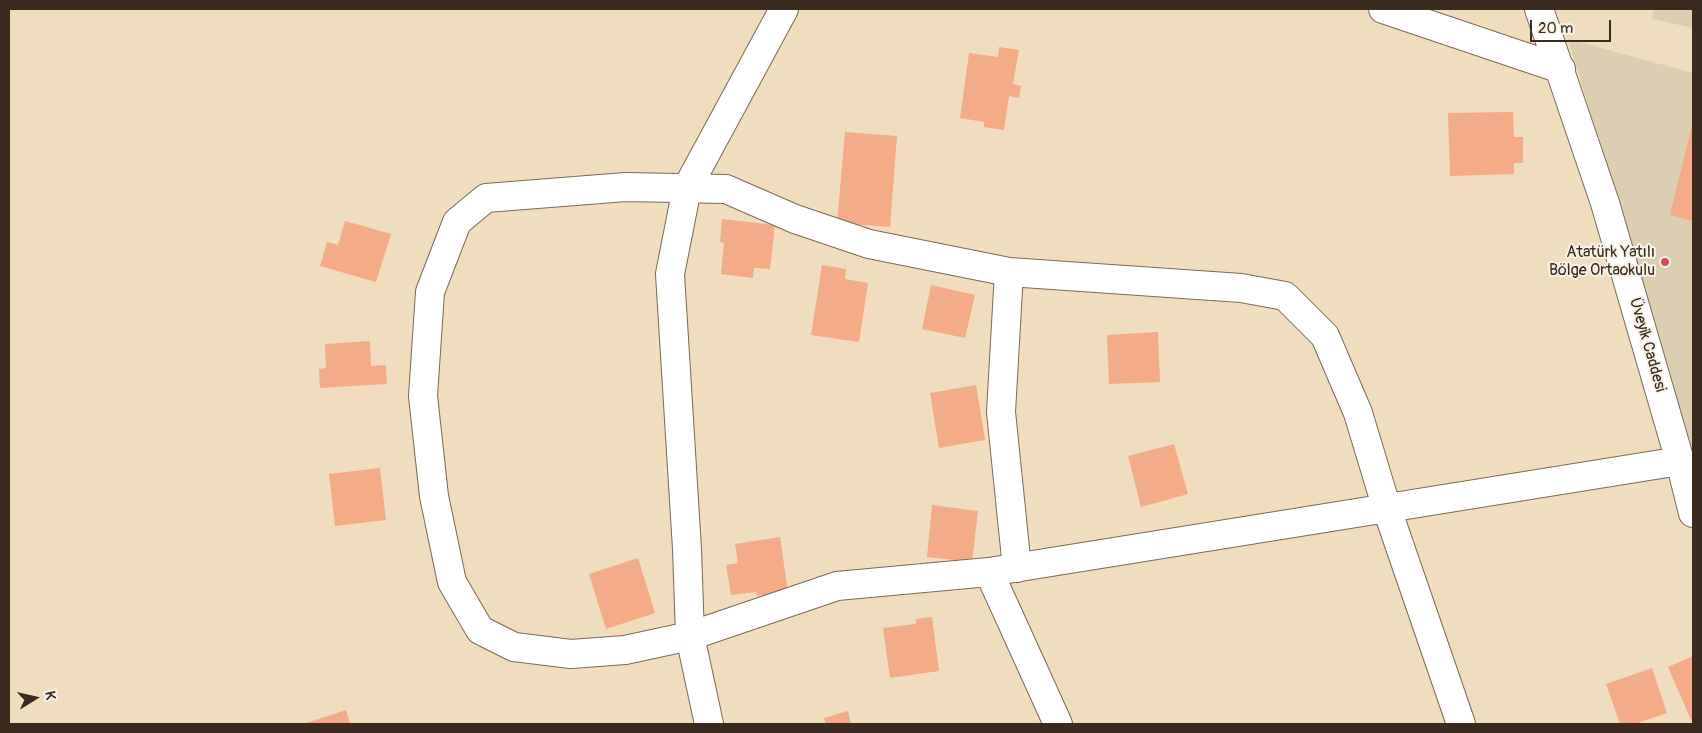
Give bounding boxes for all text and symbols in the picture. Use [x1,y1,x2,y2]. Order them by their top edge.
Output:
scale bar [1532,10,1613,42]
text: 20 m [1538,19,1573,38]
place label: Atatürk Yatılı Bölge Ortaokulu [1549,243,1655,281]
marker: Atatürk Yatılı Bölge Ortaokulu [1659,256,1671,268]
street label: Üveyik Caddesi [1624,296,1670,394]
north arrow [10,673,60,723]
text: K [41,690,59,701]

